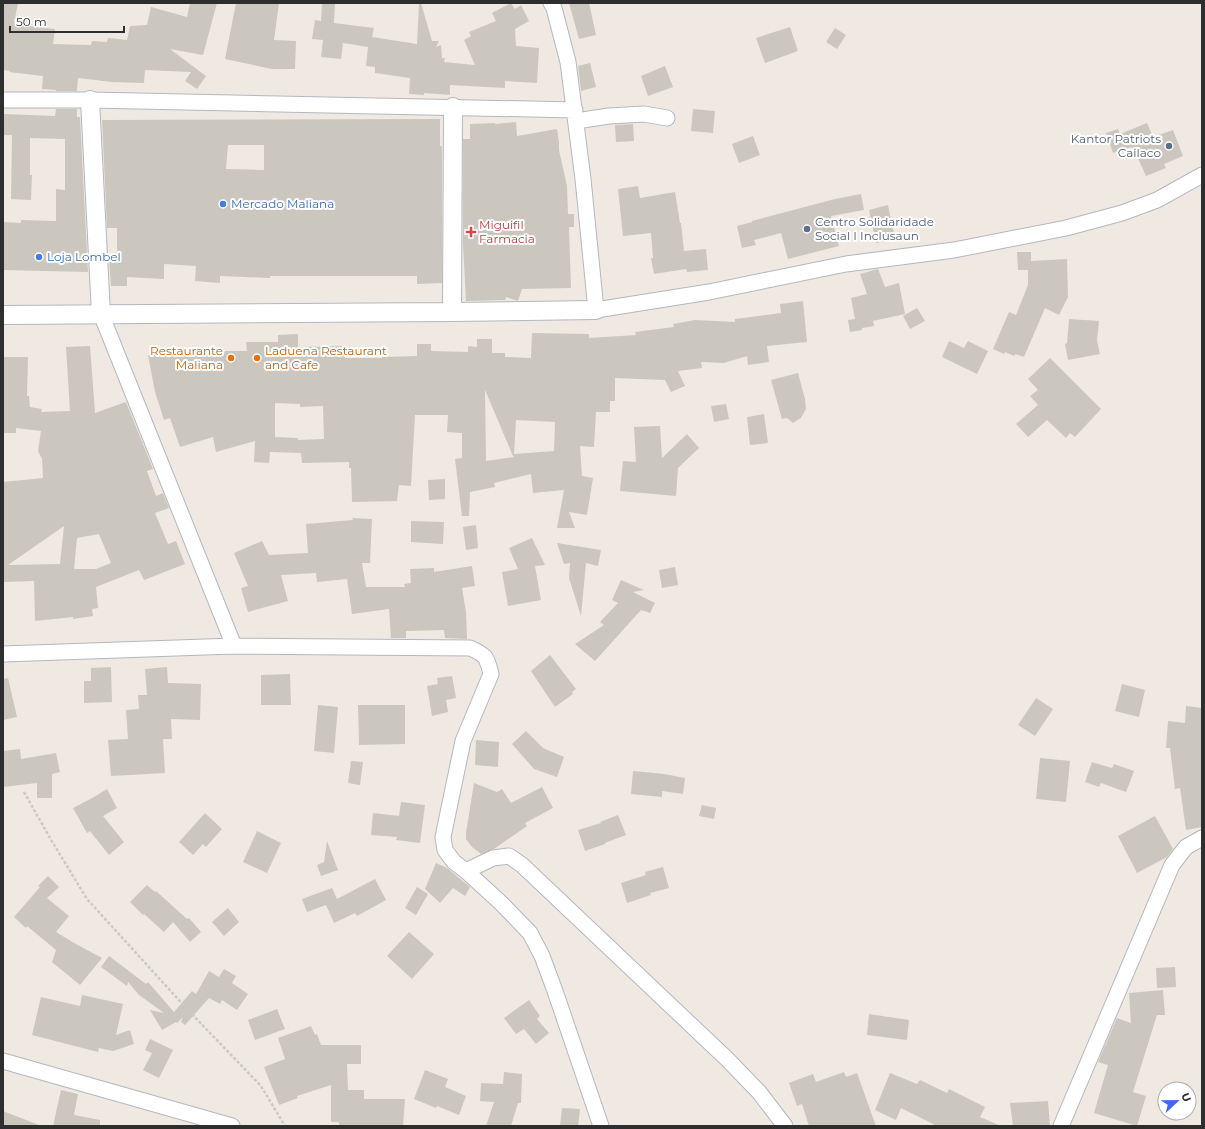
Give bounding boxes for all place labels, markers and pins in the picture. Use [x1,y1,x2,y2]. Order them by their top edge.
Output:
place label: Kantor Patriots Cailaco [1071,131,1161,160]
marker: Kantor Patriots Cailaco [1164,141,1174,151]
place label: Mercado Maliana [231,196,334,211]
marker: Mercado Maliana [218,199,228,209]
place label: Centro Solidaridade Social I Inclusaun [815,214,934,243]
place label: Miguifil Farmacia [479,217,535,246]
marker: Centro Solidaridade Social I Inclusaun [802,224,812,234]
marker: Miguifil Farmacia [466,227,476,237]
place label: Loja Lombel [47,249,121,264]
marker: Loja Lombel [34,252,44,262]
place label: Restaurante Maliana [150,343,223,372]
place label: Laduena Restaurant and Cafe [265,343,387,372]
marker: Restaurante Maliana [226,353,236,363]
marker: Laduena Restaurant and Cafe [252,353,262,363]

